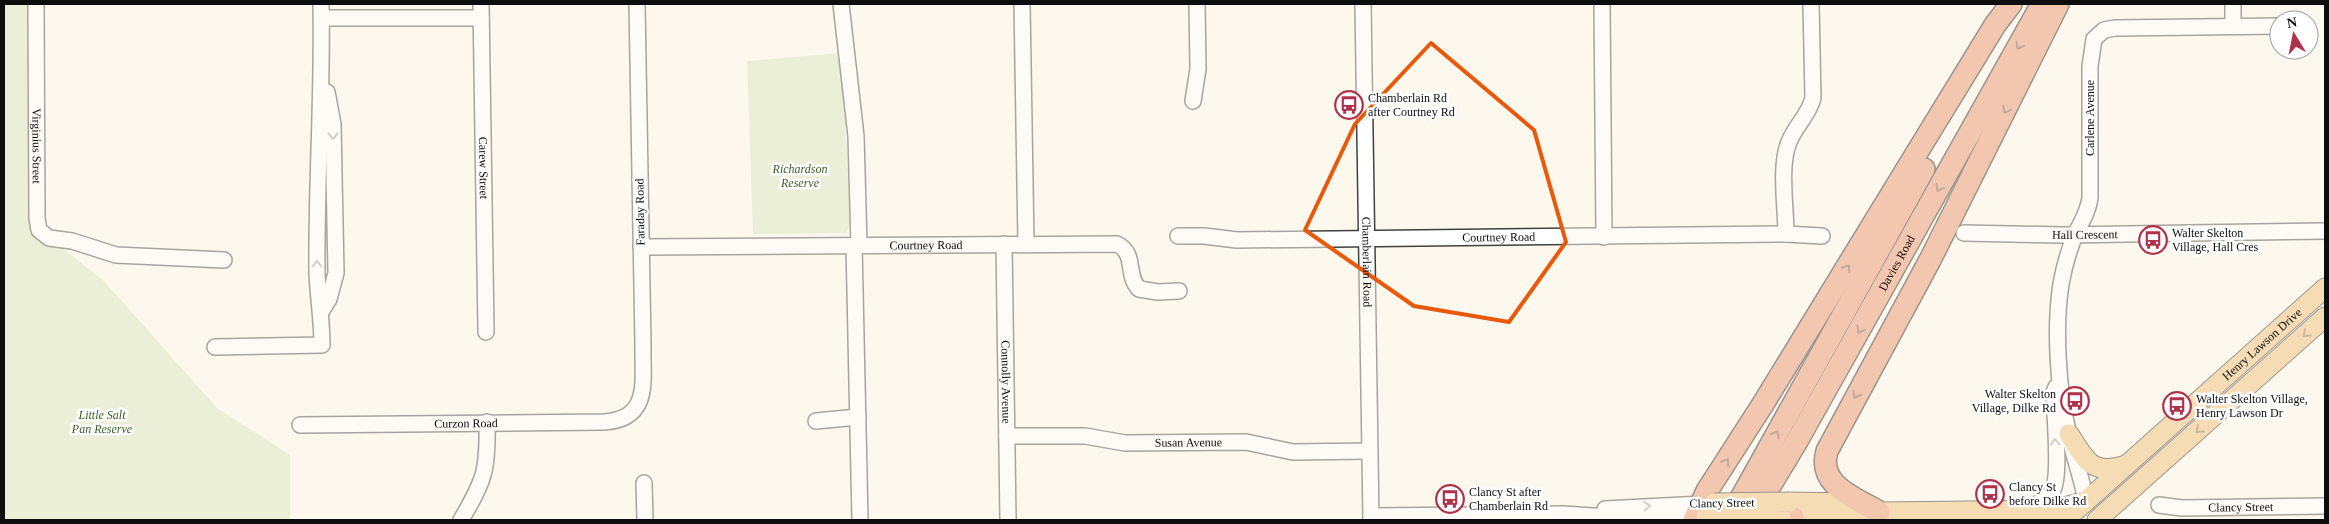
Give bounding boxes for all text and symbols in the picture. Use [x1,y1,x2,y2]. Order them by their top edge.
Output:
north arrow [2269,10,2319,60]
text: N [2286,14,2298,31]
one-way arrow [2015,41,2025,50]
street label: Carlene Avenue [2083,80,2097,156]
bus stop icon: Chamberlain Rd after Courtney Rd [1334,90,1364,120]
place label: Chamberlain Rd after Courtney Rd [1368,91,1455,119]
one-way arrow [2002,105,2012,114]
street label: Virginius Street [29,108,44,184]
one-way arrow [328,132,338,140]
street label: Carew Street [476,137,491,200]
park label: Richardson Reserve [772,162,827,190]
street label: Faraday Road [632,178,648,246]
one-way arrow [1936,183,1946,192]
street label: Chamberlain Road [1359,217,1375,307]
bus stop icon: Walter Skelton Village, Hall Cres [2138,225,2168,255]
place label: Walter Skelton Village, Hall Cres [2172,226,2259,254]
street label: Hall Crescent [2052,227,2119,242]
street label: Courtney Road [1462,230,1535,245]
street label: Davies Road [1876,233,1918,293]
street label: Courtney Road [889,238,963,252]
one-way arrow [312,259,322,267]
one-way arrow [1840,264,1850,273]
street label: Henry Lawson Drive [2220,305,2304,383]
one-way arrow [1856,324,1866,333]
one-way arrow [2303,328,2312,337]
street label: Connolly Avenue [998,340,1014,424]
bus stop icon: Walter Skelton Village, Dilke Rd [2060,386,2090,416]
place label: Walter Skelton Village, Dilke Rd [1972,387,2056,415]
one-way arrow [1852,390,1862,399]
bus stop icon: Walter Skelton Village, Henry Lawson Dr [2162,391,2192,421]
place label: Walter Skelton Village, Henry Lawson Dr [2196,392,2308,420]
park label: Little Salt Pan Reserve [71,408,133,436]
street label: Curzon Road [434,416,498,431]
one-way arrow [2195,424,2204,433]
one-way arrow [1770,430,1780,439]
street label: Susan Avenue [1155,435,1222,450]
one-way arrow [2050,438,2060,446]
one-way arrow [1720,458,1729,467]
bus stop icon: Clancy St before Dilke Rd [1975,479,2005,509]
place label: Clancy St before Dilke Rd [2009,480,2086,508]
bus stop icon: Clancy St after Chamberlain Rd [1435,484,1465,514]
place label: Clancy St after Chamberlain Rd [1469,485,1548,513]
street label: Clancy Street [1689,495,1755,511]
one-way arrow [1643,500,1651,511]
street label: Clancy Street [2208,500,2274,515]

